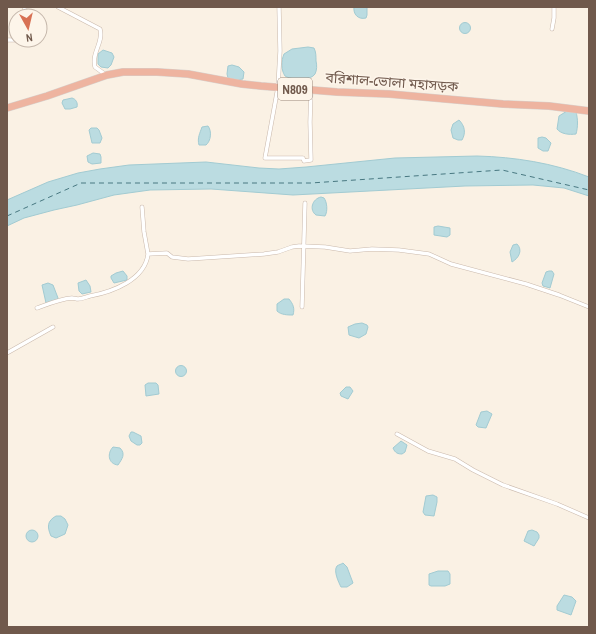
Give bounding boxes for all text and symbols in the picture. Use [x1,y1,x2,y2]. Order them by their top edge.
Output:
north arrow [8,8,48,48]
text: N [25,31,34,45]
street label: বরিশাল-ভোলা মহাসড়ক [324,68,460,96]
road number: N809 [278,78,312,100]

